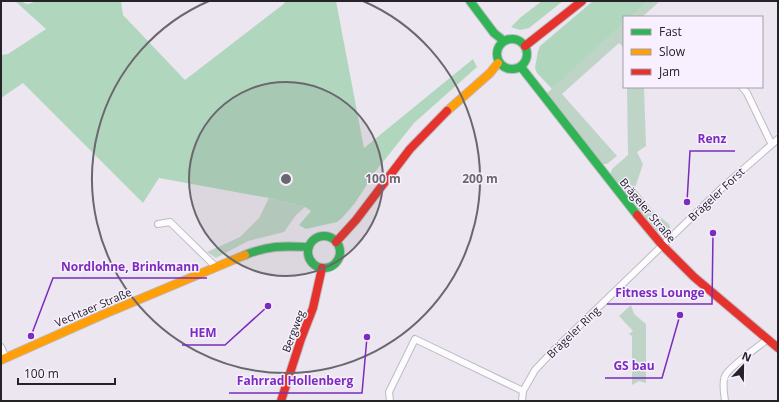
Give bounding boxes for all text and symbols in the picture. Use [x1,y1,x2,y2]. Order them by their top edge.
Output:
legend [623,16,763,88]
text: Fast [659,23,682,40]
text: Slow [659,43,686,60]
text: Jam [658,63,680,80]
callout: Renz [690,127,735,151]
text: Renz [698,130,727,147]
street label: Brägeler Forst [685,164,748,224]
text: 100 m [365,170,401,187]
text: 200 m [462,170,498,187]
centre of rings [279,172,293,186]
street label: Brägeler Straße [617,175,679,245]
callout: Nordlohne, Brinkmann [53,254,207,278]
text: Nordlohne, Brinkmann [61,258,199,275]
callout: Fitness Lounge [607,280,712,304]
street label: Vechtaer Straße [52,284,134,330]
text: Fitness Lounge [615,284,705,301]
street label: Brägeler Ring [543,303,603,361]
street label: Bergweg [278,308,308,354]
callout: HEM [182,321,225,345]
text: HEM [189,324,217,341]
north arrow [723,346,763,386]
text: N [740,348,754,365]
callout: GS bau [605,354,662,378]
text: GS bau [613,357,655,374]
scale bar [18,360,115,386]
text: 100 m [24,365,59,382]
callout: Fahrrad Hollenberg [229,369,362,393]
text: Fahrrad Hollenberg [237,372,353,389]

